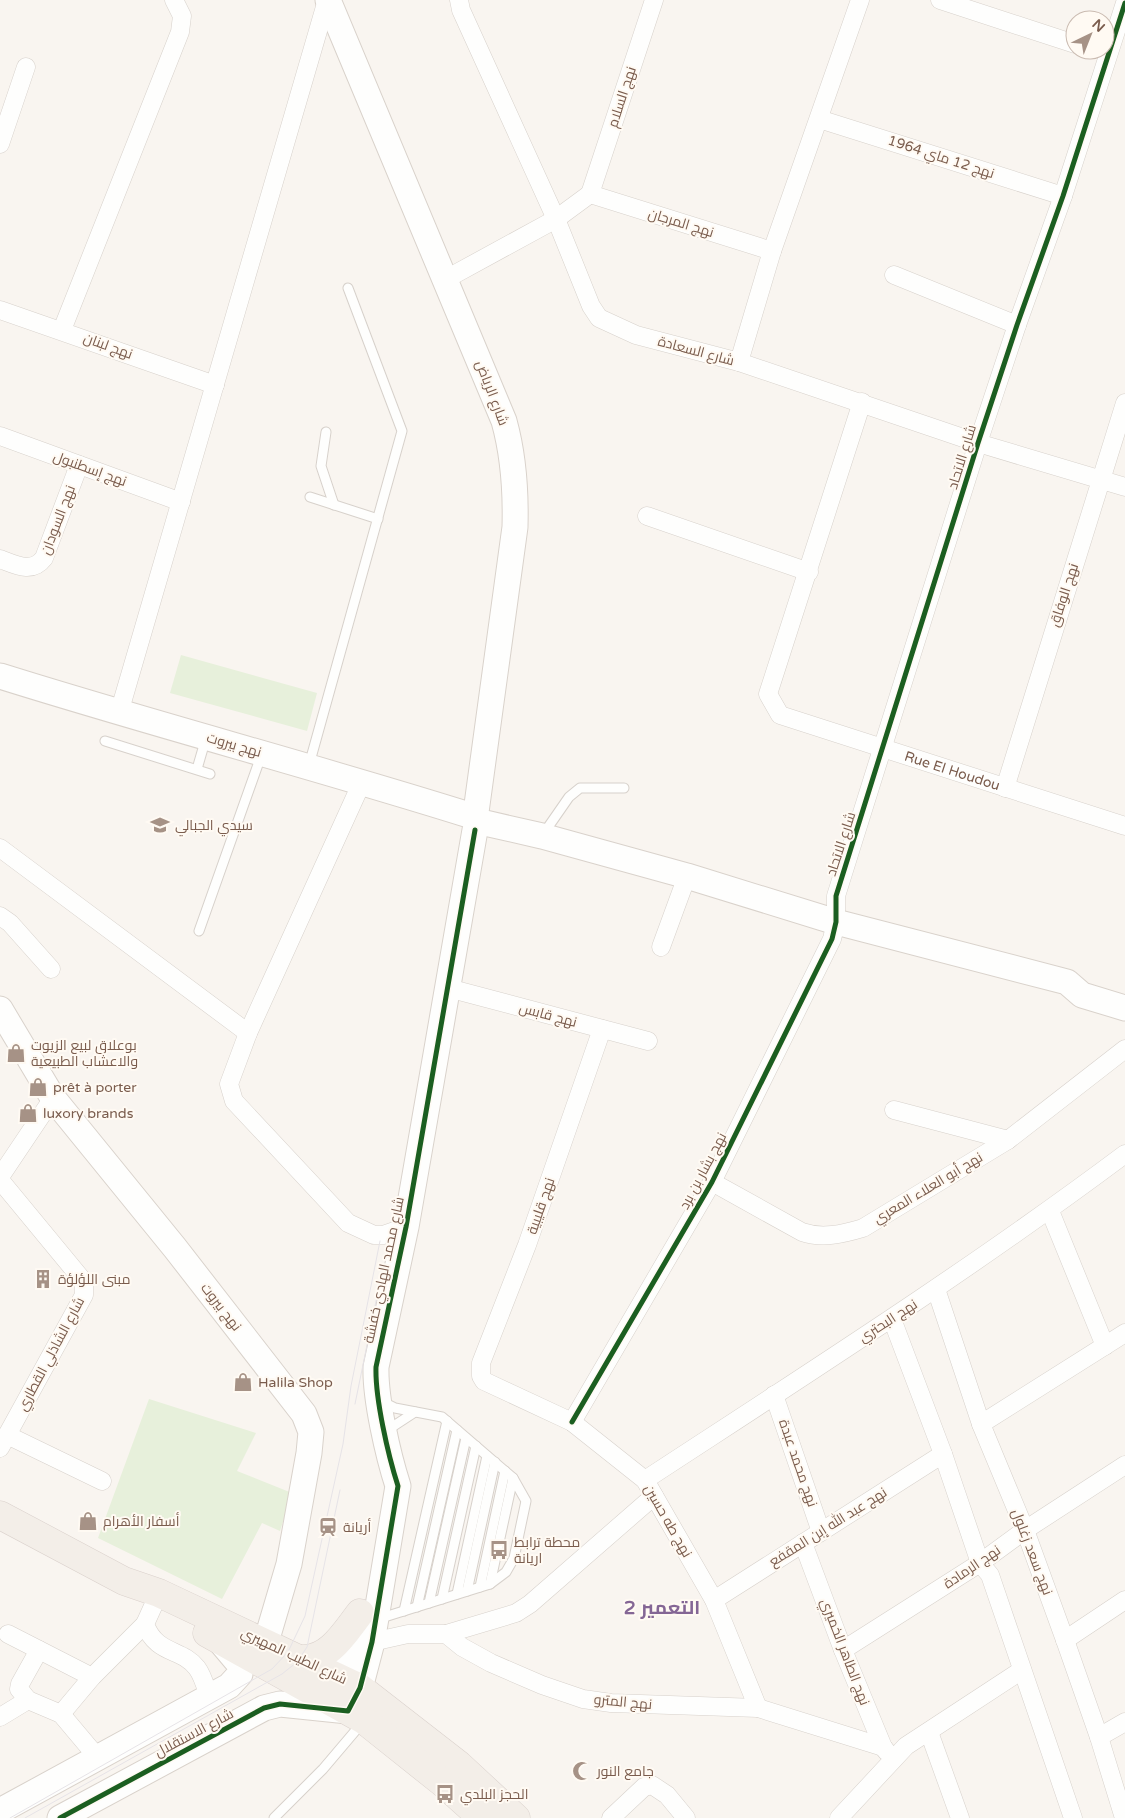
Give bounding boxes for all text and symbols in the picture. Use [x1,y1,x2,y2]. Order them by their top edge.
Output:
north arrow [1065,10,1115,60]
text: N [1089,16,1108,36]
street label: نهج السلام [604,64,641,130]
street label: نهج 12 ماي 1964 [885,132,996,185]
street label: نهج المرجان [646,205,716,241]
street label: نهج لبنان [81,329,135,363]
street label: شارع السعادة [656,333,736,369]
street label: شارع الرياض [472,358,512,428]
street label: شارع الاتحاد [944,423,980,491]
street label: نهج إسطنبول [51,448,129,490]
street label: نهج السودان [37,483,79,557]
street label: نهج الوفاق [1046,561,1082,629]
street label: نهج بيروت [205,729,263,761]
street label: Rue El Houdou [902,747,1002,794]
street label: شارع الاتحاد [823,810,859,878]
school or university icon: سيدي الجبالي [149,814,171,836]
place label: سيدي الجبالي [175,817,253,837]
street label: نهج قابس [517,999,579,1031]
place label: بوعلاق لبيع الزيوت والاعشاب الطبيعية [31,1037,138,1070]
shop icon: بوعلاق لبيع الزيوت والاعشاب الطبيعية [5,1042,27,1064]
shop icon: prêt à porter [27,1076,49,1098]
place label: prêt à porter [53,1079,137,1096]
shop icon: luxory brands [17,1102,39,1124]
place label: luxory brands [43,1105,134,1122]
street label: نهج بشار بن برد [676,1130,730,1212]
street label: نهج أبو العلاء المعري [870,1148,987,1230]
street label: نهج قليبية [523,1176,559,1236]
street label: شارع محمد الهادي خفشة [360,1195,411,1346]
building icon: مبنى اللؤلؤة [32,1268,54,1290]
place label: مبنى اللؤلؤة [58,1271,130,1288]
street label: نهج بيروت [197,1280,245,1334]
street label: شارع الشاذلي القطاري [14,1294,91,1415]
street label: نهج البحتري [856,1296,922,1349]
shop icon: Halila Shop [232,1371,254,1393]
place label: Halila Shop [258,1374,333,1391]
street label: نهج محمد عبدة [775,1417,821,1509]
street label: نهج طه حسين [640,1482,696,1560]
street label: نهج عبد الله إبن المقفع [765,1483,890,1570]
street label: نهج سعد زغلول [1008,1507,1056,1597]
shop icon: أسفار الأهرام [77,1510,99,1532]
place label: أسفار الأهرام [103,1512,180,1531]
station icon: أريانة [317,1516,339,1538]
place label: أريانة [343,1518,371,1536]
place label: محطة ترابط اريانة [514,1534,580,1567]
bus stop icon: محطة ترابط اريانة [488,1539,510,1561]
street label: نهج الرمادة [940,1542,1004,1592]
street label: نهج الطاهر الخميري [814,1596,873,1709]
district label: التعمير 2 [624,1597,700,1619]
street label: شارع الطيب المهيري [237,1624,350,1691]
street label: نهج المترو [593,1691,653,1713]
street label: شارع الاستقلال [152,1705,236,1761]
mosque icon: جامع النور [571,1760,593,1782]
place label: جامع النور [596,1763,654,1780]
bus stop icon: الحجز البلدي [434,1783,456,1805]
place label: الحجز البلدي [460,1786,528,1806]

